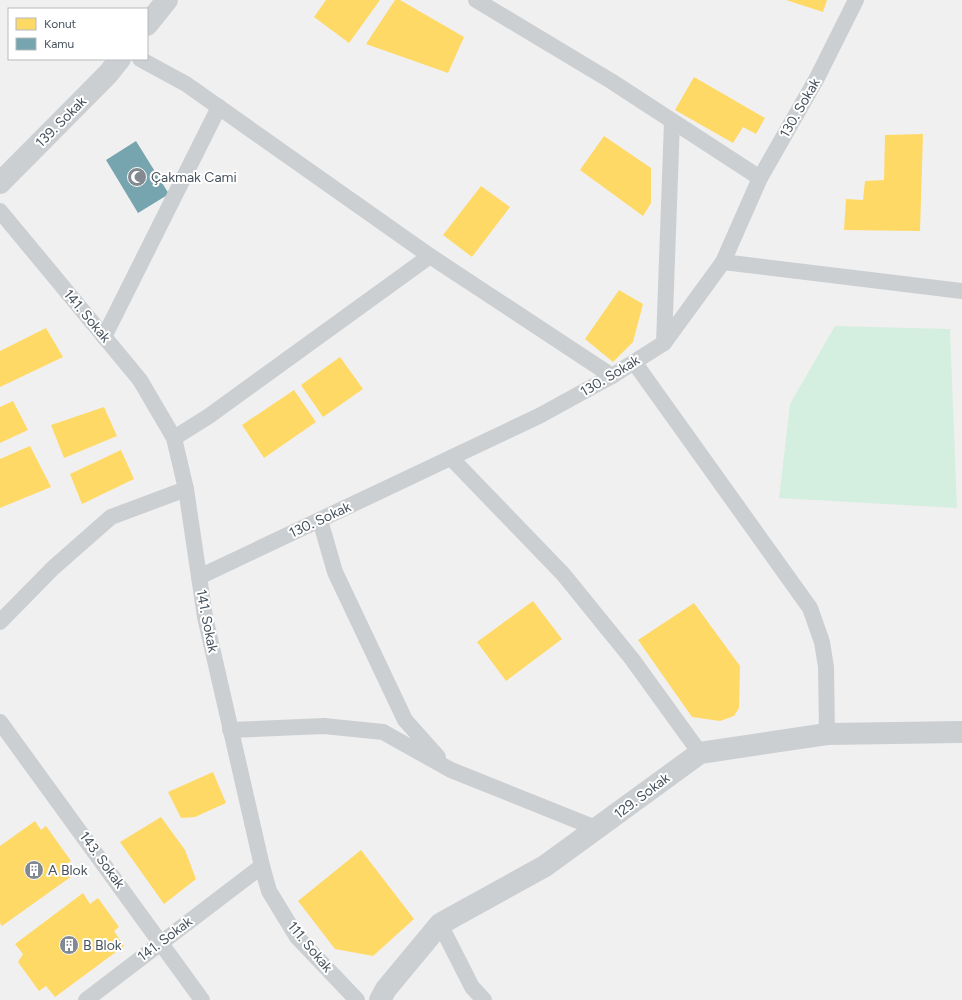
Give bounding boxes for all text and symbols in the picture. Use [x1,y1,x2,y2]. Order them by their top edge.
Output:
legend [8,8,148,60]
text: Konut [44,17,77,31]
text: Kamu [44,37,74,51]
street label: 130. Sokak [776,75,824,141]
street label: 139. Sokak [32,93,90,151]
mosque icon: Çakmak Cami [126,166,148,188]
place label: Çakmak Cami [151,169,237,186]
street label: 141. Sokak [60,286,114,346]
street label: 130. Sokak [577,352,643,400]
street label: 130. Sokak [286,498,354,542]
street label: 141. Sokak [193,588,221,654]
street label: 129. Sokak [611,769,673,822]
street label: 143. Sokak [76,828,128,892]
building icon: A Blok [23,859,45,881]
place label: A Blok [48,862,88,879]
street label: 141. Sokak [134,913,196,965]
street label: 111. Sokak [284,918,336,976]
building icon: B Blok [58,934,80,956]
place label: B Blok [83,937,122,954]

